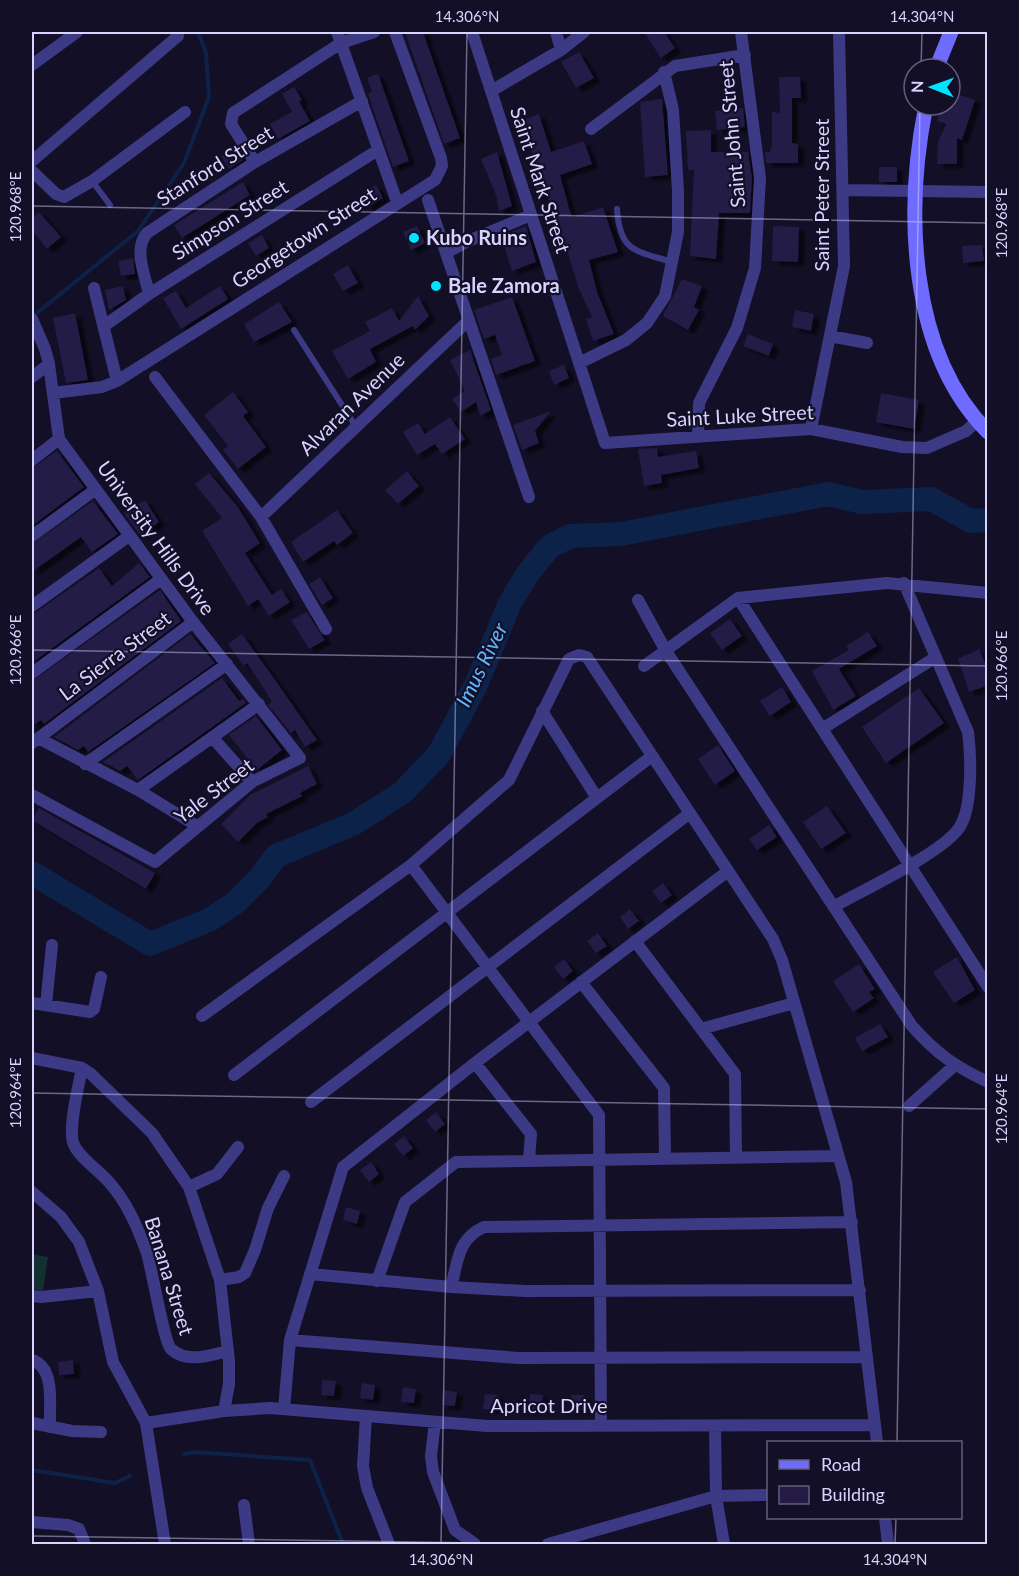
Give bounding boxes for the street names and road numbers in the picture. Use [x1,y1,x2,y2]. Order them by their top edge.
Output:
street label: Saint John Street [713,59,749,209]
street label: Saint Mark Street [506,104,576,256]
street label: Saint Peter Street [809,118,833,272]
street label: Stanford Street [152,120,277,210]
street label: Simpson Street [167,174,292,264]
street label: Georgetown Street [227,182,380,293]
street label: Alvaran Avenue [294,347,409,460]
street label: Saint Luke Street [666,399,814,431]
street label: University Hills Drive [93,456,221,619]
street label: La Sierra Street [54,605,175,705]
street label: Yale Street [169,753,258,828]
street label: Banana Street [141,1214,199,1338]
street label: Apricot Drive [490,1393,608,1417]

